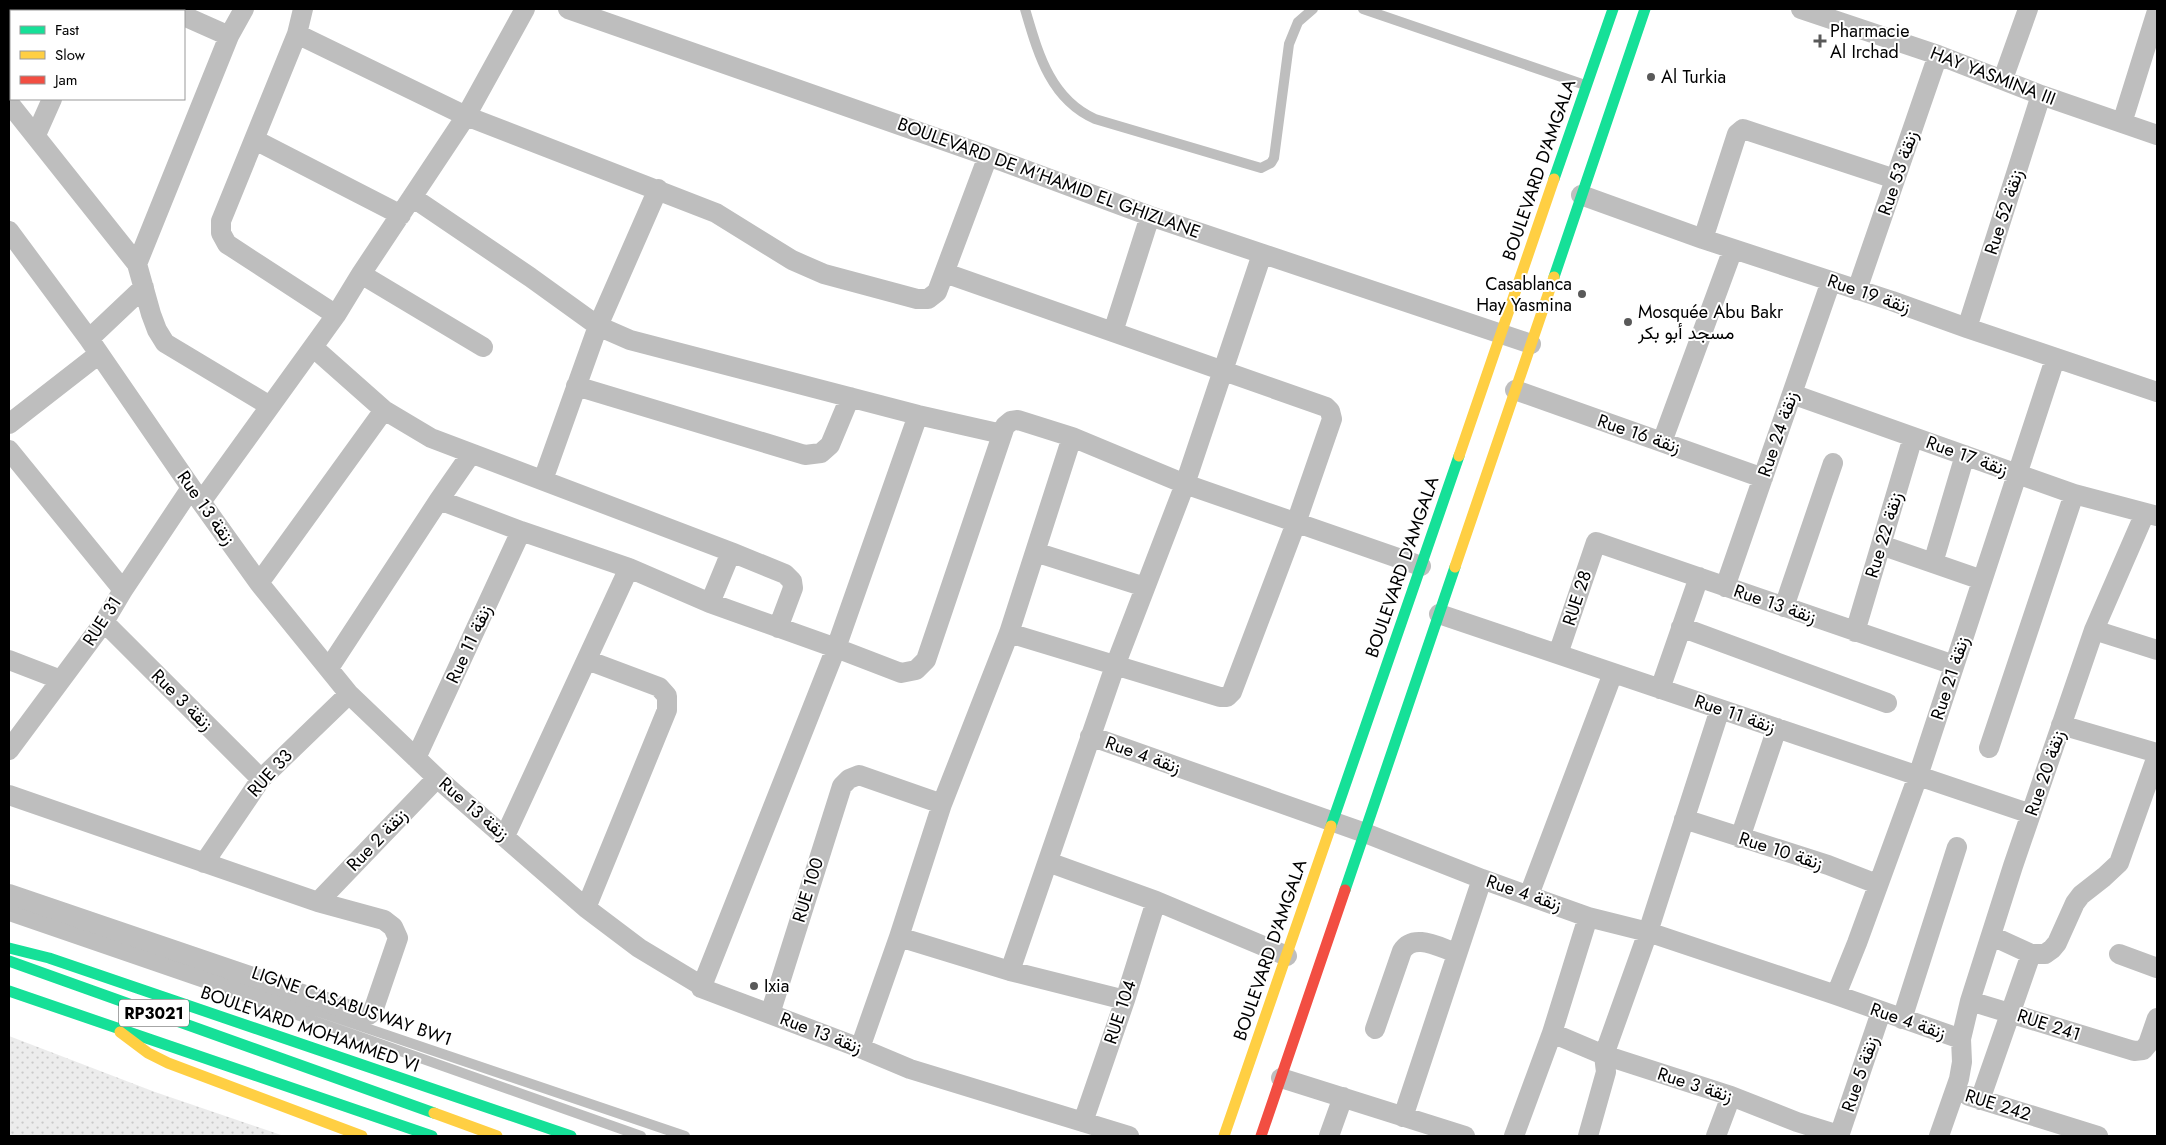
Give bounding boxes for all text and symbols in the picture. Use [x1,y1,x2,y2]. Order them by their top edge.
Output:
legend [10,10,185,100]
place label: Pharmacie Al Irchad [1830,18,1909,65]
text: Fast [55,19,79,41]
marker: Pharmacie Al Irchad [1814,35,1826,47]
street label: HAY YASMINA III [1926,40,2060,112]
text: Slow [55,44,86,66]
place label: Al Turkia [1661,64,1726,90]
text: Jam [53,69,78,91]
marker: Al Turkia [1645,71,1657,83]
street label: BOULEVARD D'AMGALA [1496,76,1582,264]
street label: BOULEVARD DE M'HAMID EL GHIZLANE [894,111,1204,245]
street label: Rue 53 زنقة [1871,127,1925,219]
street label: Rue 52 زنقة [1978,166,2030,258]
street label: Rue 19 زنقة [1824,268,1914,320]
place label: Casablanca Hay Yasmina [1476,271,1572,318]
marker: Casablanca Hay Yasmina [1576,288,1588,300]
place label: Mosquée Abu Bakr مسجد أبو بكر [1637,299,1784,346]
marker: Mosquée Abu Bakr مسجد أبو بكر [1622,316,1634,328]
street label: Rue 24 زنقة [1751,388,1805,480]
street label: Rue 16 زنقة [1594,408,1684,460]
street label: Rue 17 زنقة [1922,429,2012,483]
street label: Rue 13 زنقة [171,465,241,551]
street label: BOULEVARD D'AMGALA [1359,473,1445,661]
street label: Rue 22 زنقة [1859,489,1909,581]
street label: RUE 28 [1556,567,1598,629]
street label: Rue 13 زنقة [1730,578,1820,630]
street label: RUE 31 [76,591,128,651]
street label: Rue 11 زنقة [439,600,499,688]
street label: Rue 21 زنقة [1924,633,1976,723]
street label: Rue 3 زنقة [145,663,219,737]
street label: Rue 11 زنقة [1691,688,1779,740]
street label: Rue 20 زنقة [2018,727,2072,819]
street label: Rue 4 زنقة [1102,729,1184,781]
street label: RUE 33 [241,743,299,803]
street label: Rue 13 زنقة [433,771,515,847]
street label: Rue 2 زنقة [340,803,414,877]
street label: Rue 10 زنقة [1736,825,1826,877]
street label: RUE 100 [786,854,830,926]
street label: BOULEVARD D'AMGALA [1227,856,1313,1044]
street label: Rue 4 زنقة [1483,868,1565,918]
street label: LIGNE CASABUSWAY BW1 [248,959,456,1053]
place label: Ixia [764,973,789,999]
street label: RUE 104 [1097,977,1143,1047]
street label: BOULEVARD MOHAMMED VI [197,979,423,1079]
marker: Ixia [748,980,760,992]
street label: Rue 4 زنقة [1867,996,1949,1046]
road number: RP3021 [119,1000,189,1026]
street label: RUE 241 [2014,1003,2084,1047]
street label: Rue 13 زنقة [776,1005,866,1061]
street label: Rue 5 زنقة [1835,1033,1885,1115]
street label: Rue 3 زنقة [1654,1061,1736,1109]
street label: RUE 242 [1962,1083,2034,1127]

